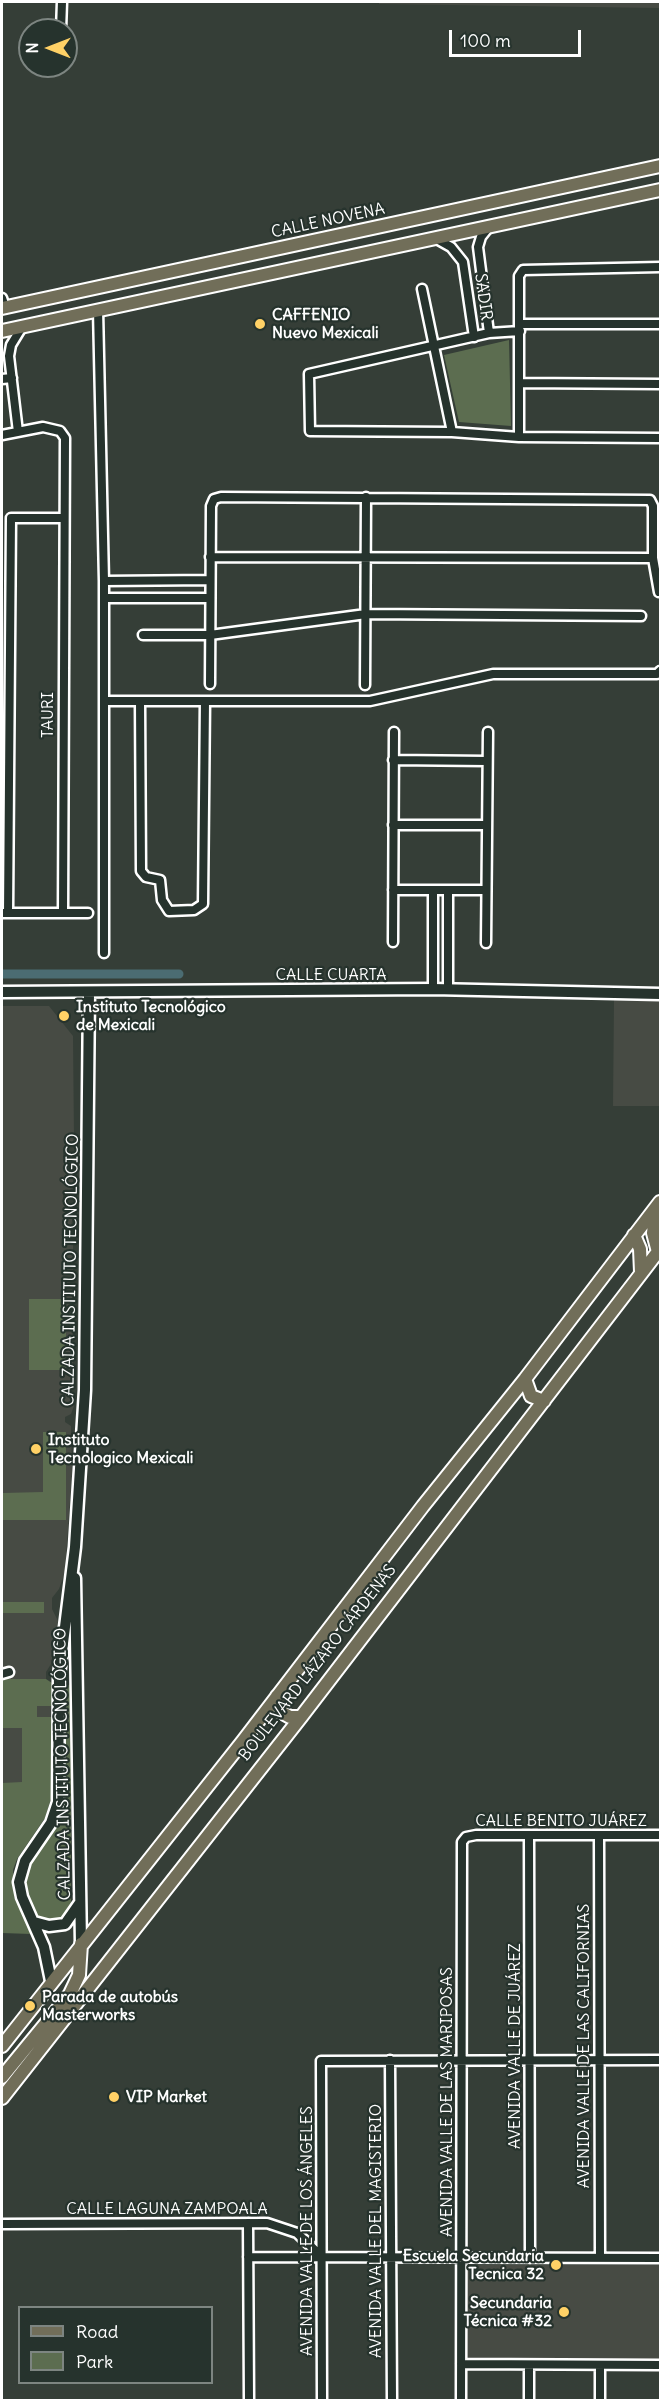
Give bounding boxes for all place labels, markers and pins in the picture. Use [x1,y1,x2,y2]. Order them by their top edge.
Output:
place label: CAFFENIO Nuevo Mexicali [272,305,379,343]
marker: CAFFENIO Nuevo Mexicali [253,317,267,331]
place label: Instituto Tecnológico de Mexicali [76,997,226,1035]
marker: Instituto Tecnológico de Mexicali [57,1009,71,1023]
place label: Instituto Tecnologico Mexicali [48,1430,193,1468]
marker: Instituto Tecnologico Mexicali [29,1442,43,1456]
place label: Parada de autobús Masterworks [42,1987,178,2025]
marker: Parada de autobús Masterworks [23,1999,37,2013]
place label: VIP Market [126,2087,207,2107]
marker: VIP Market [107,2090,121,2104]
place label: Escuela Secundaria Tecnica 32 [403,2246,544,2284]
marker: Escuela Secundaria Tecnica 32 [549,2258,563,2272]
place label: Secundaria Técnica #32 [463,2293,552,2331]
marker: Secundaria Técnica #32 [557,2305,571,2319]

